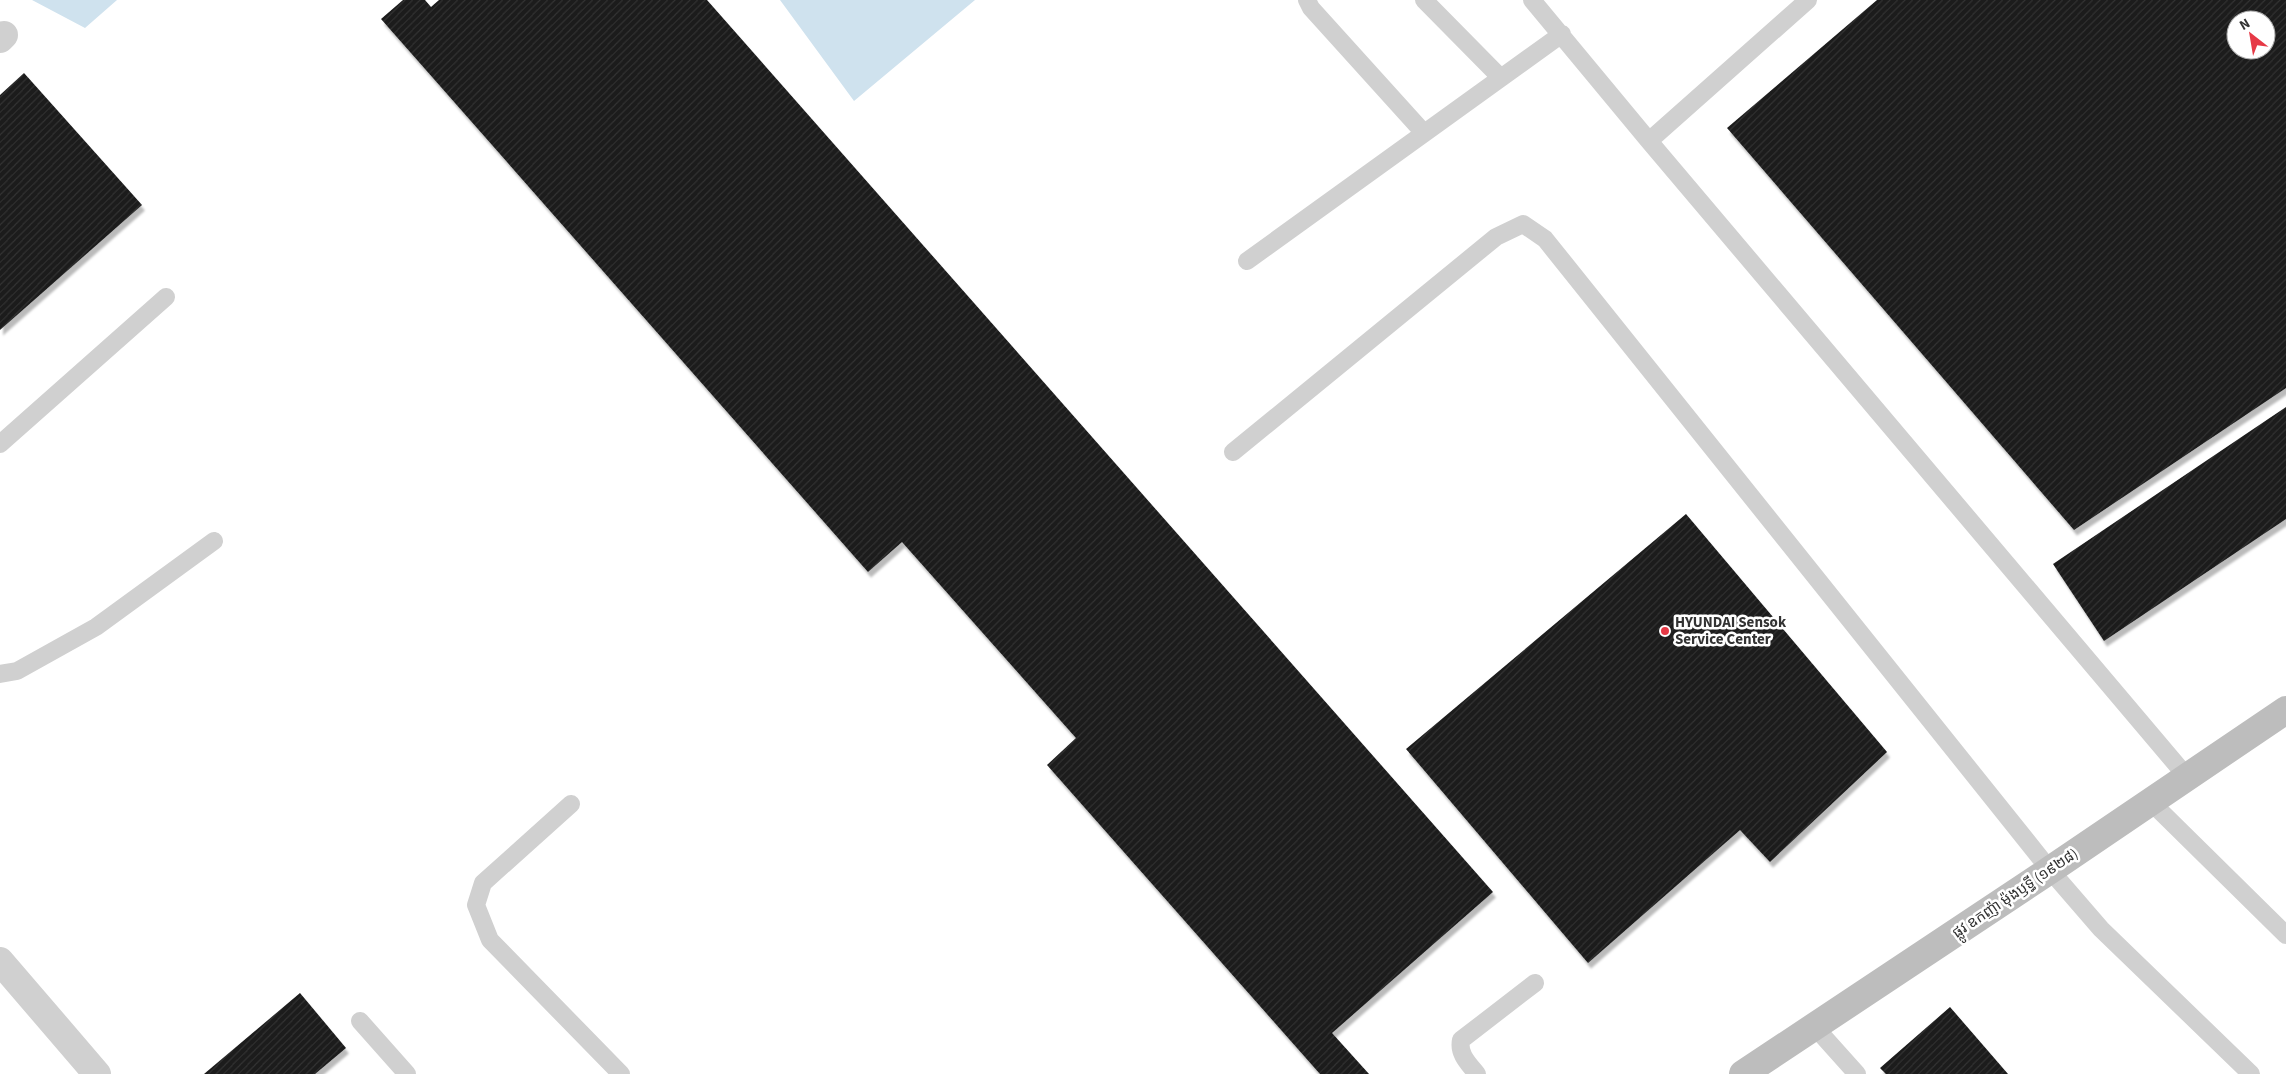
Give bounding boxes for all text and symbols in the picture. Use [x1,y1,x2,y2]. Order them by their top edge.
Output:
north arrow [2226,10,2276,60]
text: N [2236,14,2254,36]
place label: HYUNDAI Sensok Service Center [1675,612,1787,650]
marker: HYUNDAI Sensok Service Center [1659,625,1671,637]
street label: ផ្លូវ ឧកញ៉ា ម៉ុងឫទ្ធី (១៩២៨) [1948,843,2084,945]

